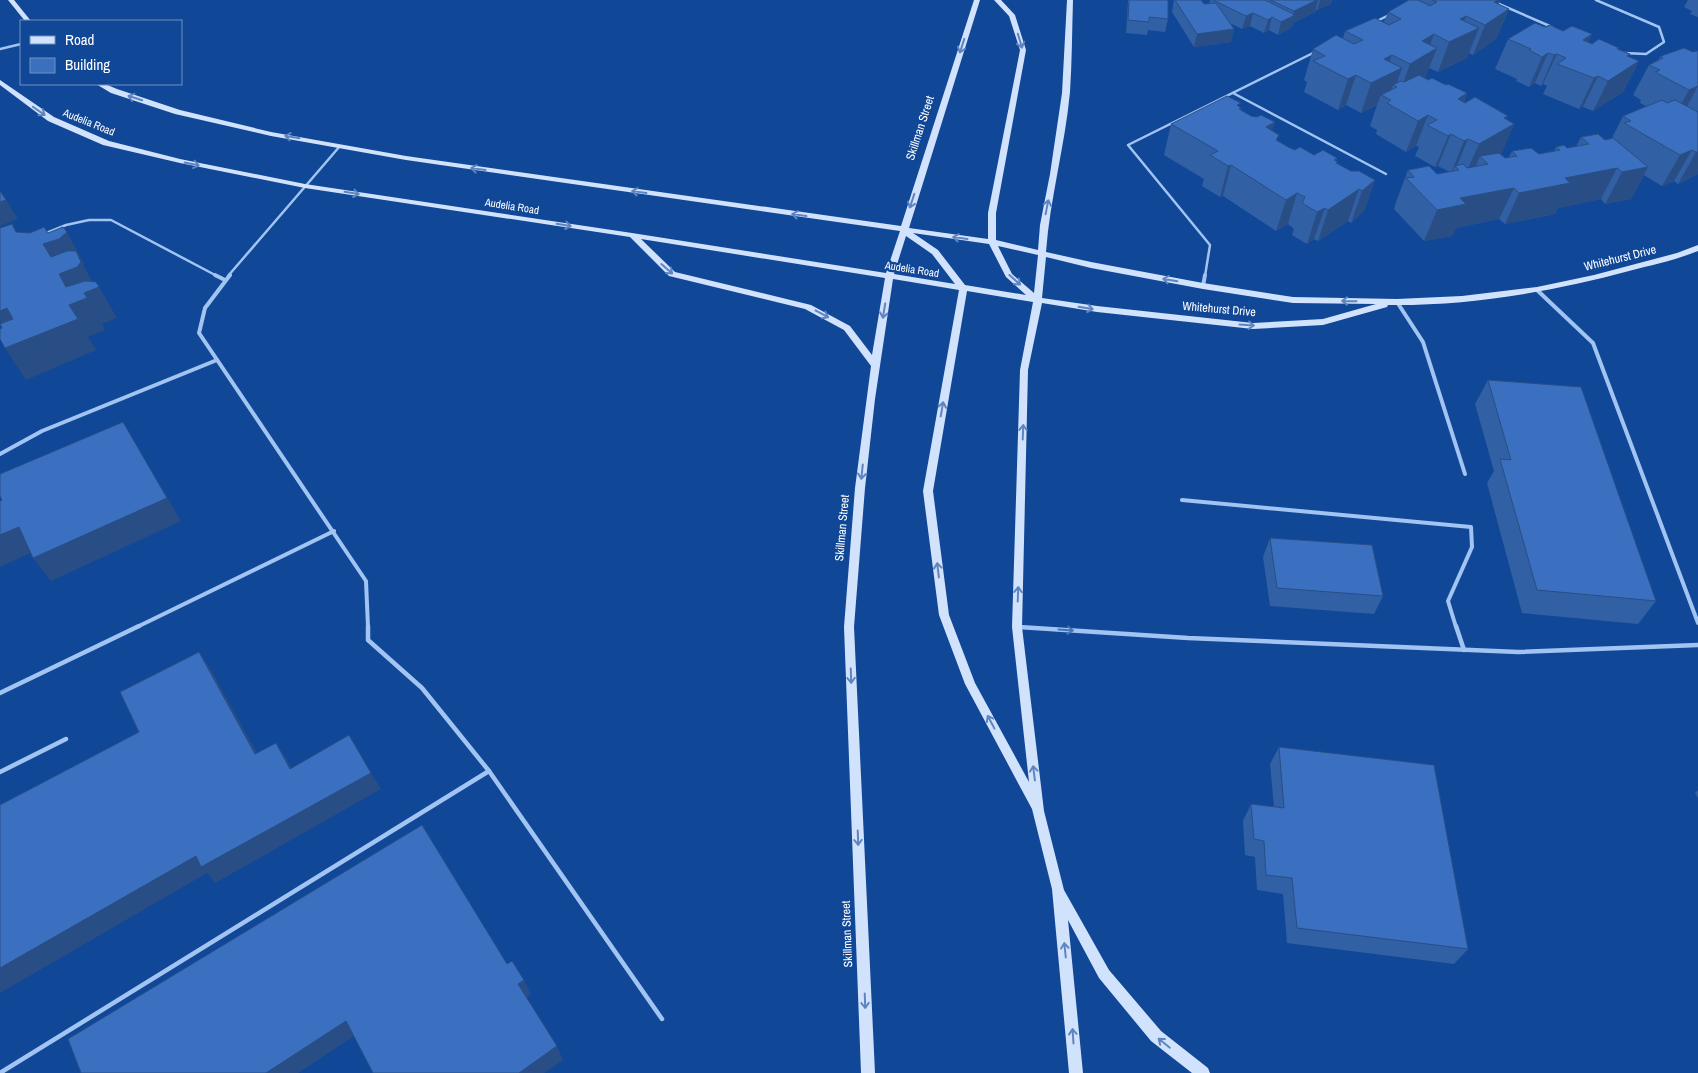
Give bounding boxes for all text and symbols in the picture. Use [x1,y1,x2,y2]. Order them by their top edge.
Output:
legend [20,20,182,85]
text: Road [65,29,94,50]
one-way arrow [1016,32,1026,48]
one-way arrow [957,38,967,54]
text: Building [65,54,110,75]
one-way arrow [128,93,143,102]
street label: Skillman Street [902,94,938,162]
street label: Audelia Road [60,105,117,139]
one-way arrow [32,106,46,116]
one-way arrow [285,132,301,142]
one-way arrow [183,160,199,169]
one-way arrow [470,163,486,173]
one-way arrow [631,187,647,197]
one-way arrow [343,189,359,199]
one-way arrow [907,193,917,209]
street label: Audelia Road [483,195,540,217]
one-way arrow [1043,200,1053,216]
one-way arrow [792,210,808,220]
one-way arrow [556,221,572,231]
one-way arrow [953,233,969,243]
street label: Whitehurst Drive [1582,241,1658,275]
street label: Audelia Road [883,258,940,280]
one-way arrow [660,263,673,274]
one-way arrow [1163,274,1179,284]
one-way arrow [1009,275,1022,286]
one-way arrow [1341,296,1357,306]
street label: Whitehurst Drive [1182,298,1256,320]
one-way arrow [878,302,888,318]
one-way arrow [1077,303,1093,313]
one-way arrow [814,309,829,319]
one-way arrow [1239,321,1255,330]
one-way arrow [938,402,948,418]
one-way arrow [1018,424,1027,440]
one-way arrow [857,463,867,479]
street label: Skillman Street [831,494,853,562]
one-way arrow [933,562,943,578]
one-way arrow [1013,587,1023,603]
one-way arrow [1058,626,1074,635]
one-way arrow [847,668,856,684]
one-way arrow [985,715,995,730]
one-way arrow [1029,766,1039,782]
one-way arrow [853,830,863,846]
street label: Skillman Street [838,900,856,968]
one-way arrow [1060,943,1070,959]
one-way arrow [860,992,869,1008]
one-way arrow [1068,1028,1077,1044]
one-way arrow [1158,1037,1171,1048]

